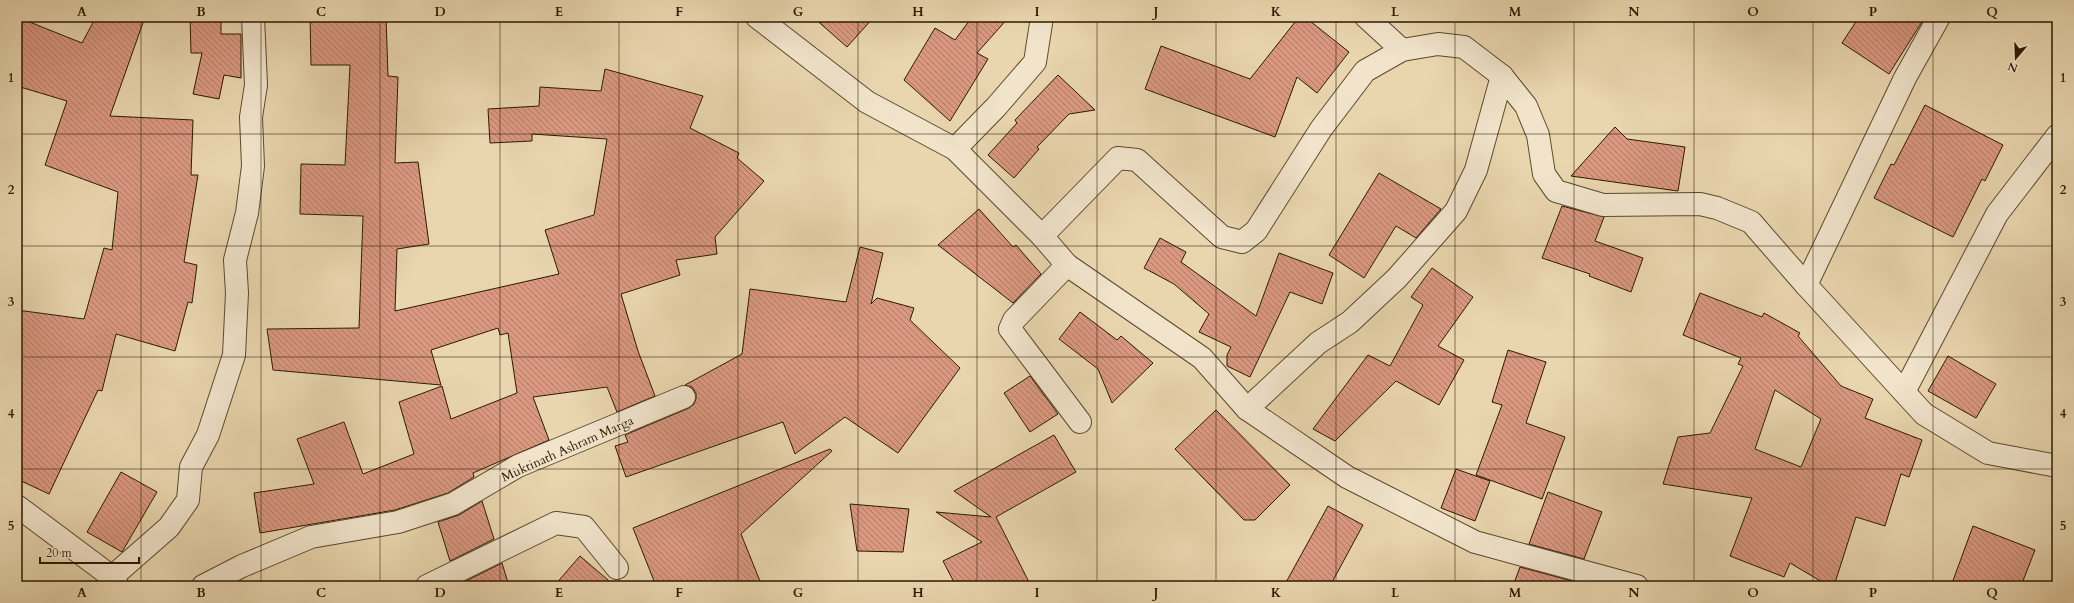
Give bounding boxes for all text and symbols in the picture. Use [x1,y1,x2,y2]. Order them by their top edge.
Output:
text: A [77,3,87,21]
text: B [196,3,206,21]
text: C [316,3,326,21]
text: D [434,3,446,21]
text: E [555,3,563,21]
text: F [675,3,683,21]
text: G [793,3,804,21]
text: H [912,3,924,21]
text: I [1034,3,1040,21]
text: J [1152,3,1159,21]
text: K [1271,3,1282,21]
text: L [1391,3,1400,21]
text: M [1509,3,1522,21]
text: N [1628,3,1640,21]
text: O [1747,3,1759,21]
text: P [1869,3,1877,21]
text: Q [1986,3,1998,21]
north arrow [1996,38,2036,78]
text: N [2006,58,2020,76]
text: 1 [8,69,14,87]
text: 1 [2060,69,2066,87]
text: 2 [8,181,15,199]
text: 2 [2060,181,2067,199]
text: 3 [8,293,15,311]
text: 3 [2060,293,2067,311]
text: 4 [8,405,15,423]
text: 4 [2060,405,2067,423]
street label: Muktinath Ashram Marga [498,411,637,486]
text: 5 [8,517,14,535]
text: 5 [2060,517,2066,535]
scale bar [40,539,139,565]
text: 20 m [46,545,73,561]
text: A [77,584,87,602]
text: B [196,584,206,602]
text: C [316,584,326,602]
text: D [434,584,446,602]
text: E [555,584,563,602]
text: F [675,584,683,602]
text: G [793,584,804,602]
text: H [912,584,924,602]
text: I [1034,584,1040,602]
text: J [1152,584,1159,602]
text: K [1271,584,1282,602]
text: L [1391,584,1400,602]
text: M [1509,584,1522,602]
text: N [1628,584,1640,602]
text: O [1747,584,1759,602]
text: P [1869,584,1877,602]
text: Q [1986,584,1998,602]

